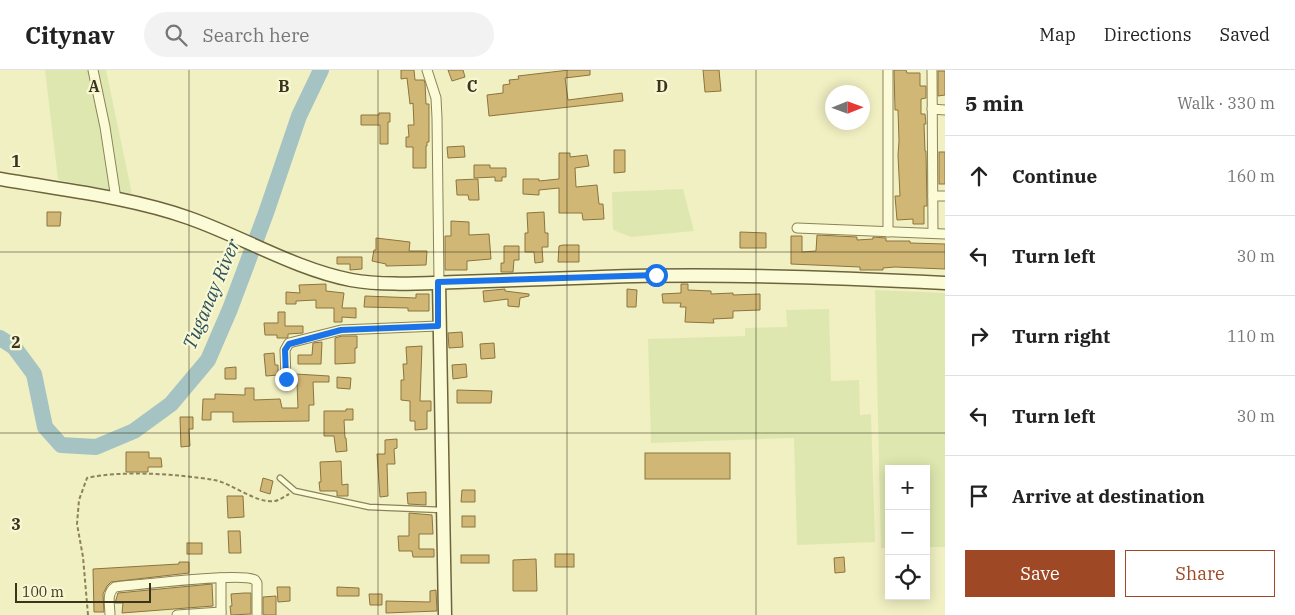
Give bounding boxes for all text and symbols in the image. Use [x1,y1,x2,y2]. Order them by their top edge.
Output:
search box [144,12,494,57]
text: Citynav [25,19,114,51]
icon: search [162,21,190,49]
text: Search here [202,23,310,47]
text: Map [1039,23,1076,46]
text: Directions [1104,23,1192,46]
text: Saved [1220,23,1270,46]
text: A [88,76,100,96]
text: B [278,76,290,96]
text: C [467,76,477,96]
text: D [656,76,668,96]
north arrow [825,85,870,130]
text: 5 min [965,89,1024,117]
text: Walk · 330 m [1177,93,1275,113]
text: 1 [11,151,21,171]
icon: ahead [965,162,993,190]
text: Continue [1012,164,1097,188]
text: 160 m [1227,166,1275,186]
water label: Tuganay River [177,235,245,353]
icon: left [965,242,993,270]
text: Turn left [1012,244,1095,268]
text: 30 m [1237,246,1275,266]
route start [645,264,668,287]
icon: right [965,322,993,350]
text: Turn right [1012,324,1110,348]
text: 110 m [1227,326,1275,346]
text: 2 [11,332,21,352]
route end [275,368,298,391]
icon: left [965,402,993,430]
text: Turn left [1012,404,1095,428]
text: 30 m [1237,406,1275,426]
map controls [885,465,930,600]
button: + [885,465,930,510]
icon: arrive [965,482,993,510]
text: Arrive at destination [1012,484,1205,508]
button: − [885,510,930,555]
text: 3 [11,514,21,534]
button: Save [965,550,1115,597]
button: Share [1125,550,1275,597]
button: locate [885,555,930,600]
scale bar [15,580,151,603]
text: 100 m [22,583,64,601]

